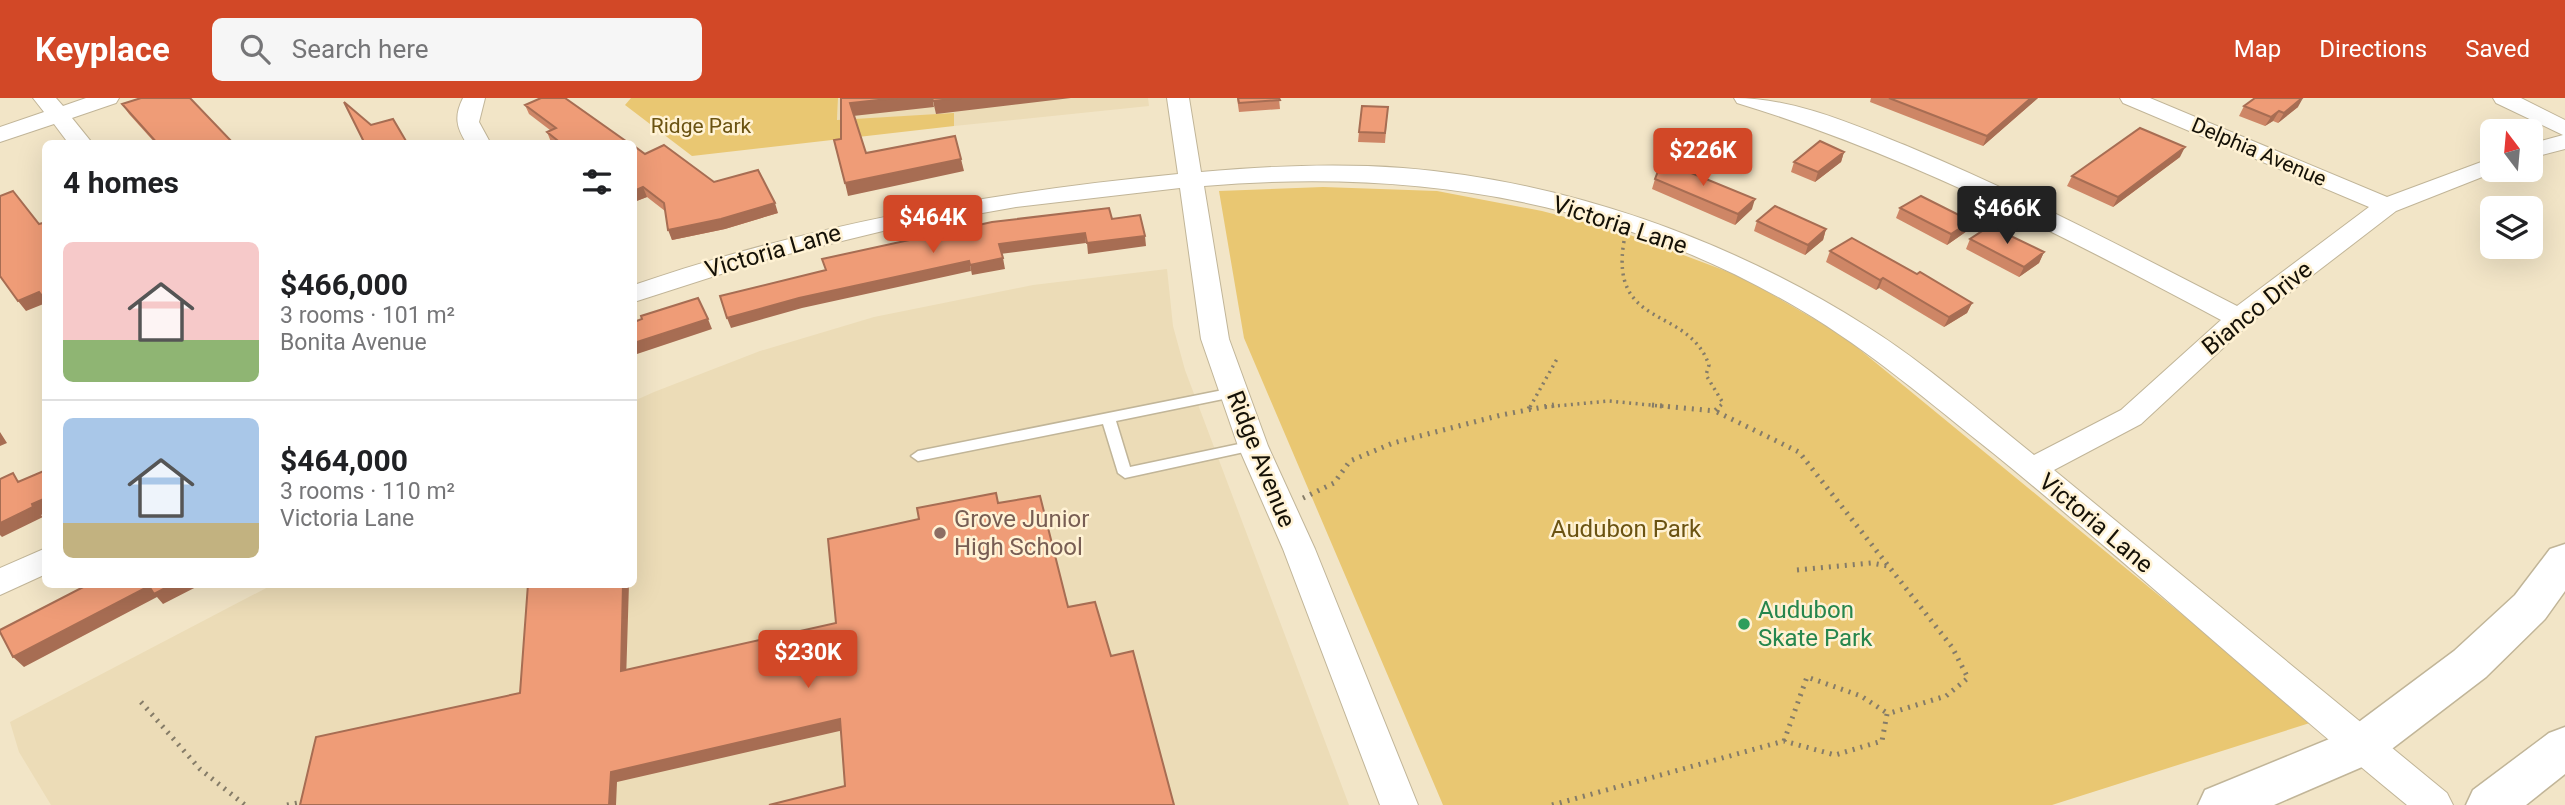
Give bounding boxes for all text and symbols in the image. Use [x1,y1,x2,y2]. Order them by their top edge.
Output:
search box [212,18,702,81]
text: Keyplace [35,30,170,69]
icon: search [236,30,274,68]
text: Search here [292,34,429,64]
text: Map [2234,35,2281,63]
text: Directions [2319,35,2427,63]
text: Saved [2465,35,2530,63]
street label: Delphia Avenue [2188,113,2330,191]
park label: Ridge Park [651,114,752,138]
north arrow [2480,119,2543,182]
map controls [2480,119,2543,259]
pin: $226K [1654,129,1752,188]
text: $226K [1669,137,1737,164]
icon: filters [578,163,616,201]
text: 4 homes [63,165,179,200]
pin: $466K [1958,186,2056,246]
street label: Victoria Lane [1549,190,1691,260]
pin: $464K [884,195,982,255]
text: $466K [1973,195,2041,222]
button: layers [2480,196,2543,259]
text: $464K [899,204,967,231]
street label: Victoria Lane [702,218,844,284]
street label: Bianco Drive [2196,255,2318,361]
text: $466,000 [280,267,408,302]
icon: home [119,270,203,354]
text: 3 rooms · 101 m² [280,302,455,329]
text: Bonita Avenue [280,329,427,356]
street label: Ridge Avenue [1221,387,1301,531]
text: $464,000 [280,443,408,478]
icon: home [119,446,203,530]
street label: Victoria Lane [2033,467,2159,579]
text: 3 rooms · 110 m² [280,478,455,505]
text: Victoria Lane [280,505,414,532]
place label: Grove Junior High School [954,505,1089,561]
park label: Audubon Park [1551,515,1702,543]
marker: Grove Junior High School [932,525,948,541]
place label: Audubon Skate Park [1758,596,1873,652]
marker: Audubon Skate Park [1736,616,1752,632]
pin: $230K [759,630,857,690]
text: $230K [774,639,842,666]

